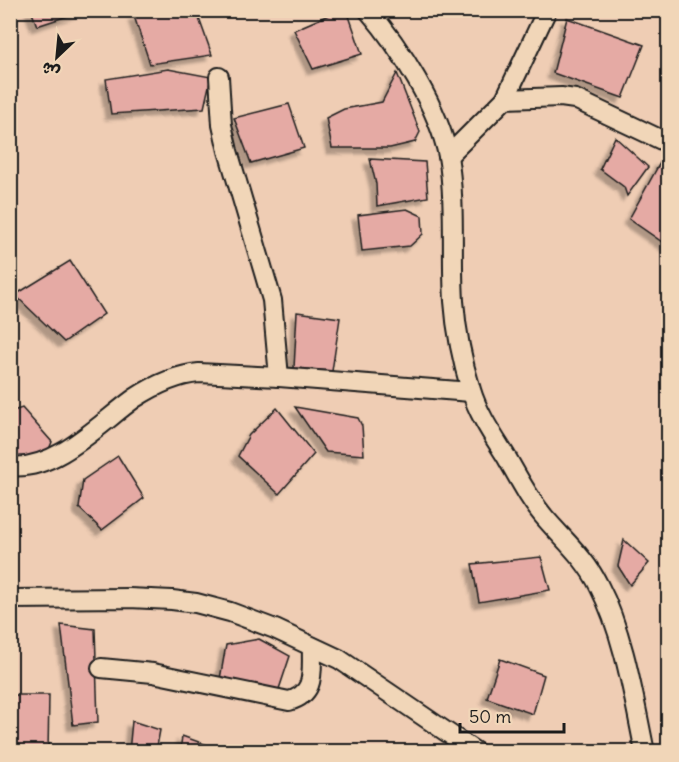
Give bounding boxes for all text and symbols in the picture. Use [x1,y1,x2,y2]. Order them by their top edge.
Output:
north arrow [27,27,87,87]
text: ش [38,58,63,83]
scale bar [460,696,564,734]
text: 50 m [469,705,511,728]

